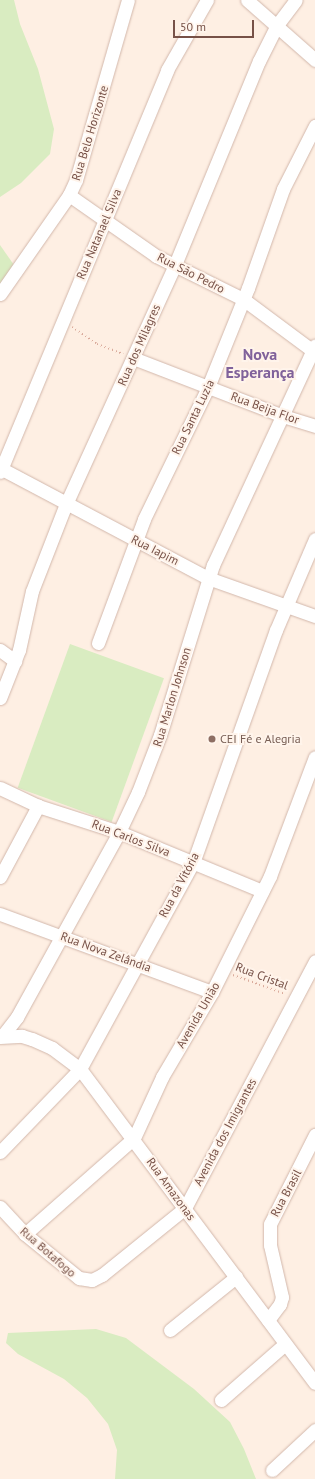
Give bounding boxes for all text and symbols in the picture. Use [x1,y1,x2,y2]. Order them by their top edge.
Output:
scale bar [175,12,256,38]
text: 50 m [180,19,206,34]
street label: Rua Belo Horizonte [69,84,111,182]
street label: Rua Natanael Silva [73,187,125,281]
street label: Rua São Pedro [155,250,227,296]
street label: Rua dos Milagres [115,302,163,388]
district label: Nova Esperança [225,344,295,382]
street label: Rua Santa Luzia [169,377,217,457]
street label: Rua Beija Flor [229,389,301,427]
street label: Rua Iapim [129,532,181,568]
street label: Rua Marlon Johnson [150,646,194,748]
place label: CEI Fé e Alegria [220,732,301,746]
marker: CEI Fé e Alegria [207,734,217,744]
street label: Rua Carlos Silva [90,817,172,859]
street label: Rua da Vitória [156,850,202,920]
street label: Rua Nova Zelândia [59,929,153,975]
street label: Rua Cristal [234,959,290,993]
street label: Avenida União [173,979,223,1051]
street label: Avenida dos Imigrantes [191,1076,259,1188]
street label: Rua Amazonas [143,1155,199,1223]
street label: Rua Brasil [268,1167,304,1219]
street label: Rua Botafogo [17,1224,79,1280]

